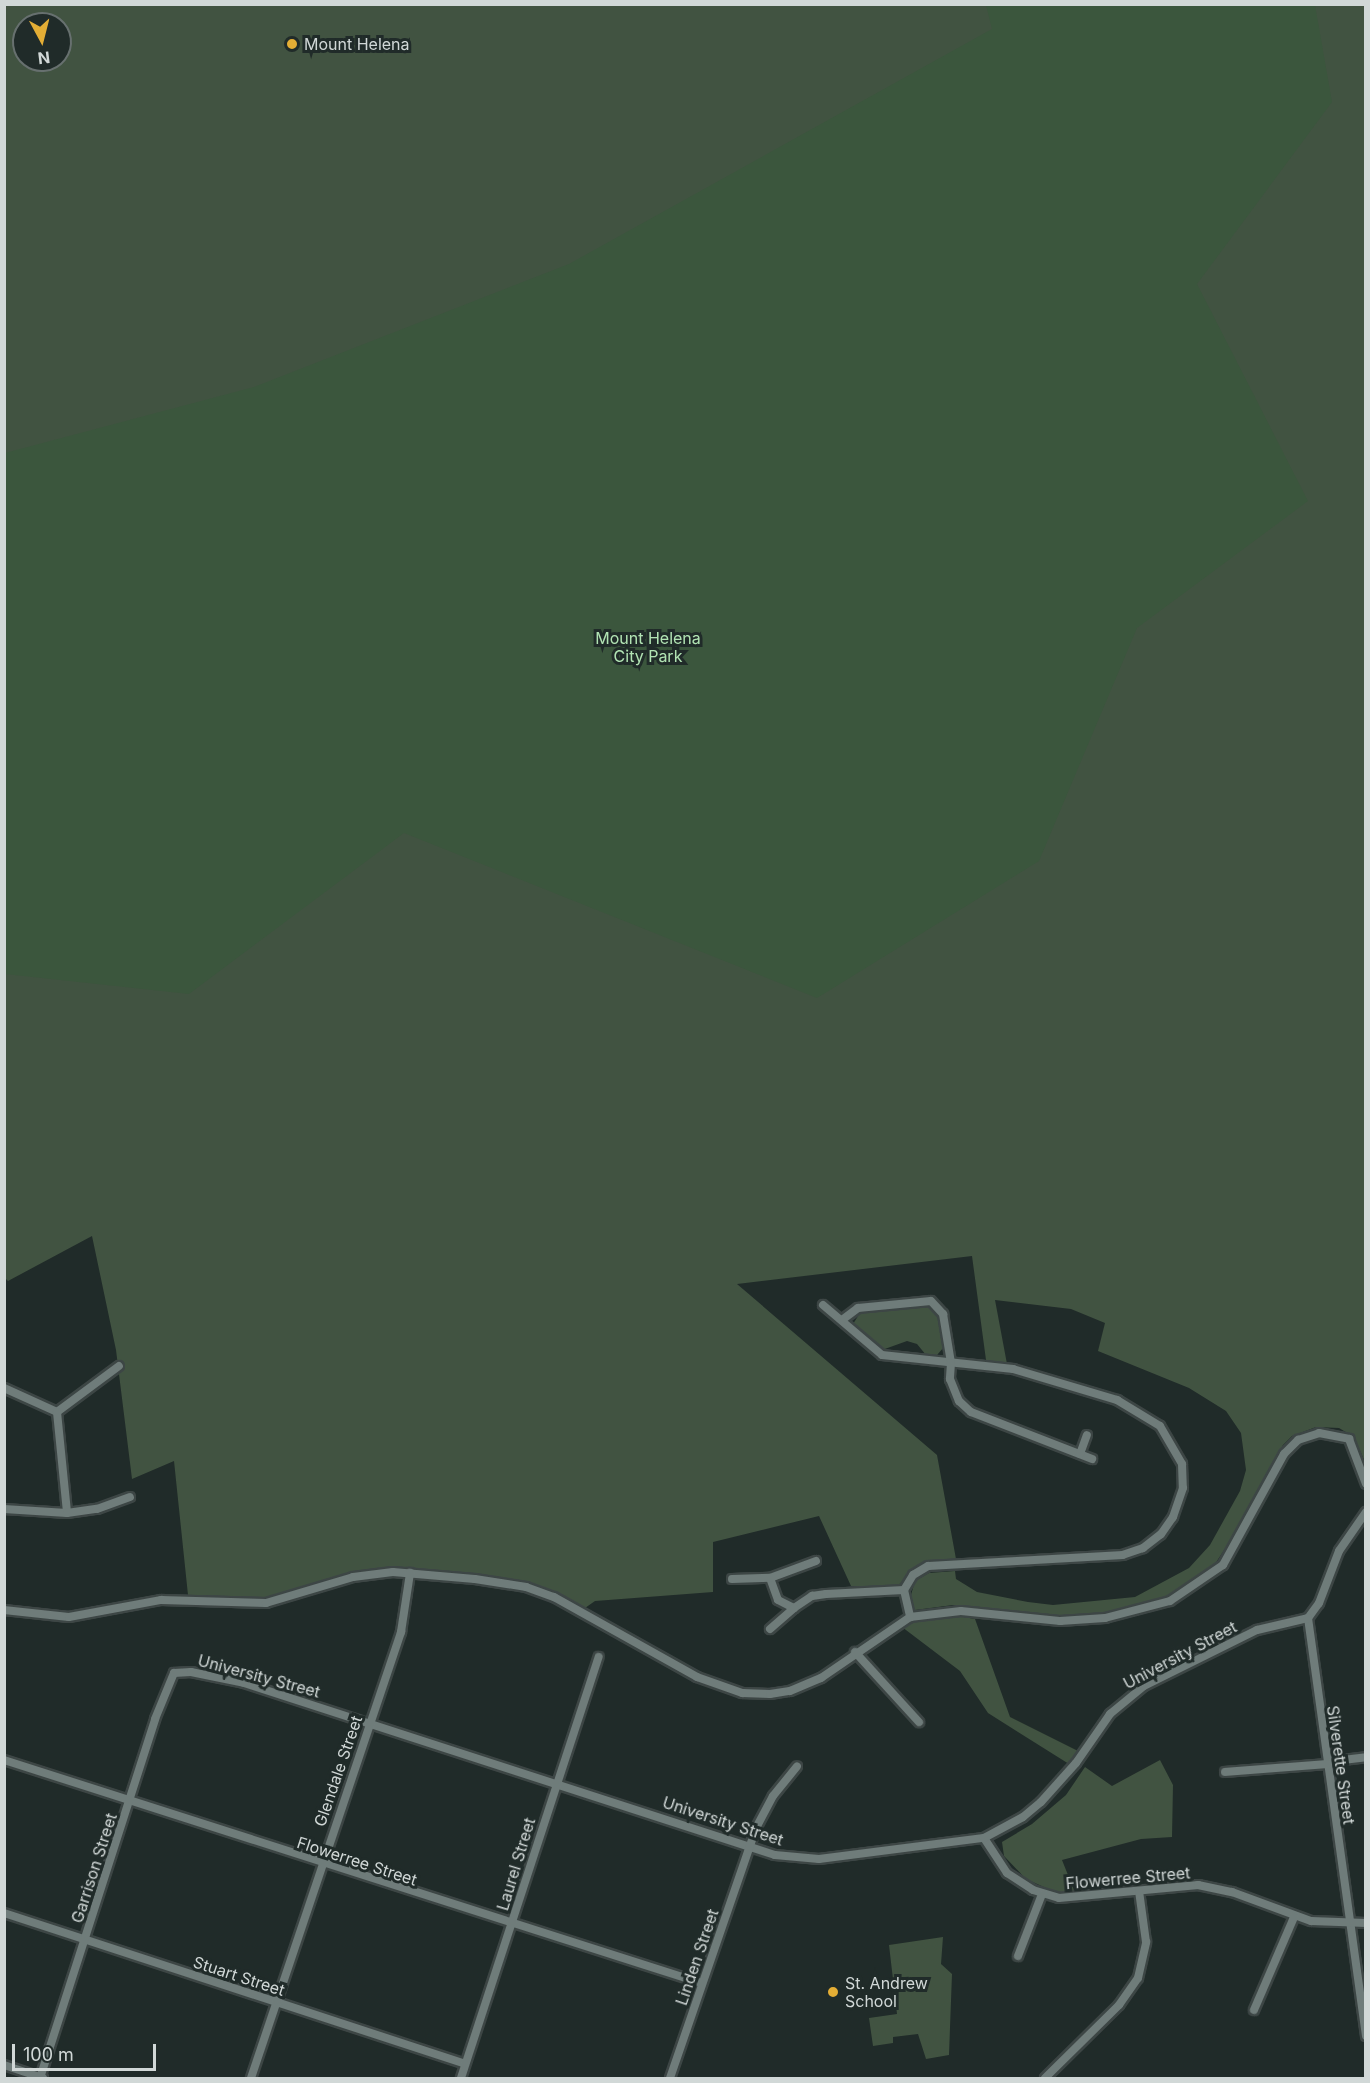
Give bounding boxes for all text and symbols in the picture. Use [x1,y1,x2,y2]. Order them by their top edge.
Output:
north arrow [12,12,72,72]
place label: Mount Helena [304,34,410,54]
marker: Mount Helena [285,37,299,51]
text: N [37,47,51,69]
park label: Mount Helena City Park [595,628,701,666]
street label: University Street [1120,1617,1240,1693]
street label: University Street [196,1650,322,1702]
street label: Silverette Street [1323,1704,1359,1826]
street label: Glendale Street [310,1713,366,1829]
street label: University Street [660,1792,786,1850]
street label: Garrison Street [67,1811,121,1925]
street label: Laurel Street [493,1815,539,1913]
street label: Flowerree Street [295,1833,419,1889]
street label: Flowerree Street [1065,1863,1191,1893]
street label: Linden Street [672,1906,722,2008]
street label: Stuart Street [191,1952,287,2000]
place label: St. Andrew School [845,1973,928,2011]
marker: St. Andrew School [826,1985,840,1999]
scale bar [15,2032,159,2070]
text: 100 m [23,2044,74,2065]

